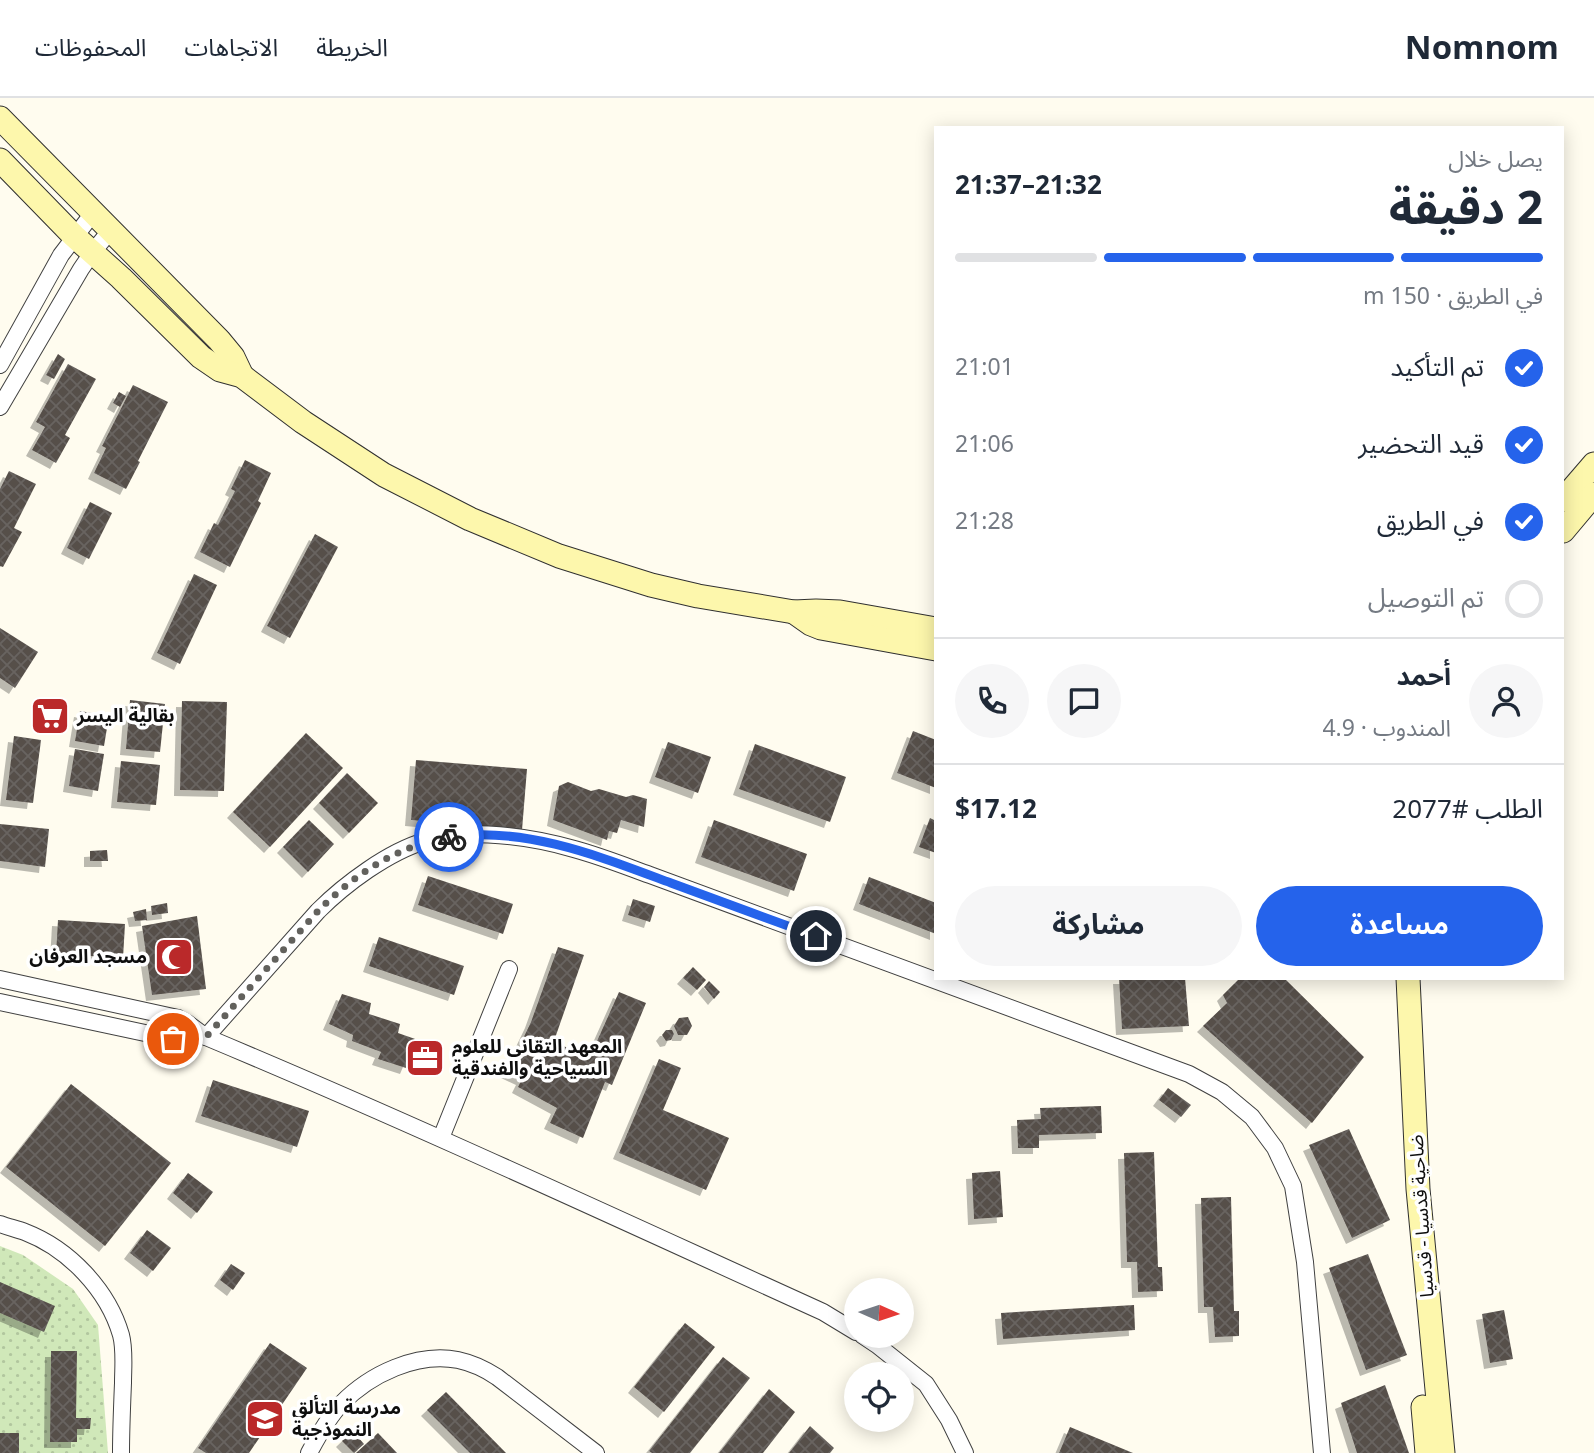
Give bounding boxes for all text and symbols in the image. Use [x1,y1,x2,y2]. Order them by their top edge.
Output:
text: Nomnom [1405,14,1559,83]
text: المحفوظات [35,23,146,74]
text: الاتجاهات [184,23,278,74]
text: الخريطة [316,23,388,74]
text: يصل خلال [1448,135,1543,184]
text: 21:32–21:37 [955,158,1102,213]
text: 2 دقيقة [1389,161,1543,258]
text: في الطريق · 150 m [1363,272,1543,321]
text: تم التأكيد [1390,340,1484,395]
text: 21:01 [955,343,1014,392]
icon: check [1505,349,1543,387]
text: قيد التحضير [1358,417,1484,472]
text: 21:06 [955,420,1014,469]
icon: check [1505,426,1543,464]
text: في الطريق [1377,494,1484,549]
text: 21:28 [955,497,1014,546]
icon: check [1505,503,1543,541]
text: تم التوصيل [1368,571,1484,626]
text: أحمد [1397,649,1451,704]
button: phone [955,664,1029,738]
button: chat [1047,664,1121,738]
button: person [1469,664,1543,738]
supermarket icon: بقالية اليسر [29,695,71,737]
place label: بقالية اليسر [76,696,175,736]
text: المندوب · 4.9 [1322,704,1451,753]
text: $17.12 [955,782,1037,837]
text: الطلب #2077 [1392,782,1543,837]
courier [414,802,484,872]
icon: bike [430,818,468,856]
button: مشاركة [955,886,1242,966]
button: مساعدة [1256,886,1543,966]
pin [786,906,846,966]
icon: home [797,917,835,955]
mosque icon: مسجد العرفان [153,936,195,978]
place label: مسجد العرفان [29,937,147,977]
pin [143,1009,203,1069]
icon: bag [154,1020,192,1058]
place label: المعهد التقاني للعلوم السياحية والفندقية [452,1027,622,1089]
office icon: المعهد التقاني للعلوم السياحية والفندقية [404,1037,446,1079]
street label: ضاحية قدسيا - قدسيا [1396,1133,1448,1299]
north arrow [844,1278,914,1348]
map controls [844,1278,914,1432]
button: locate [844,1362,914,1432]
place label: مدرسة التألق النموذجية [292,1388,401,1450]
school or university icon: مدرسة التألق النموذجية [244,1398,286,1440]

